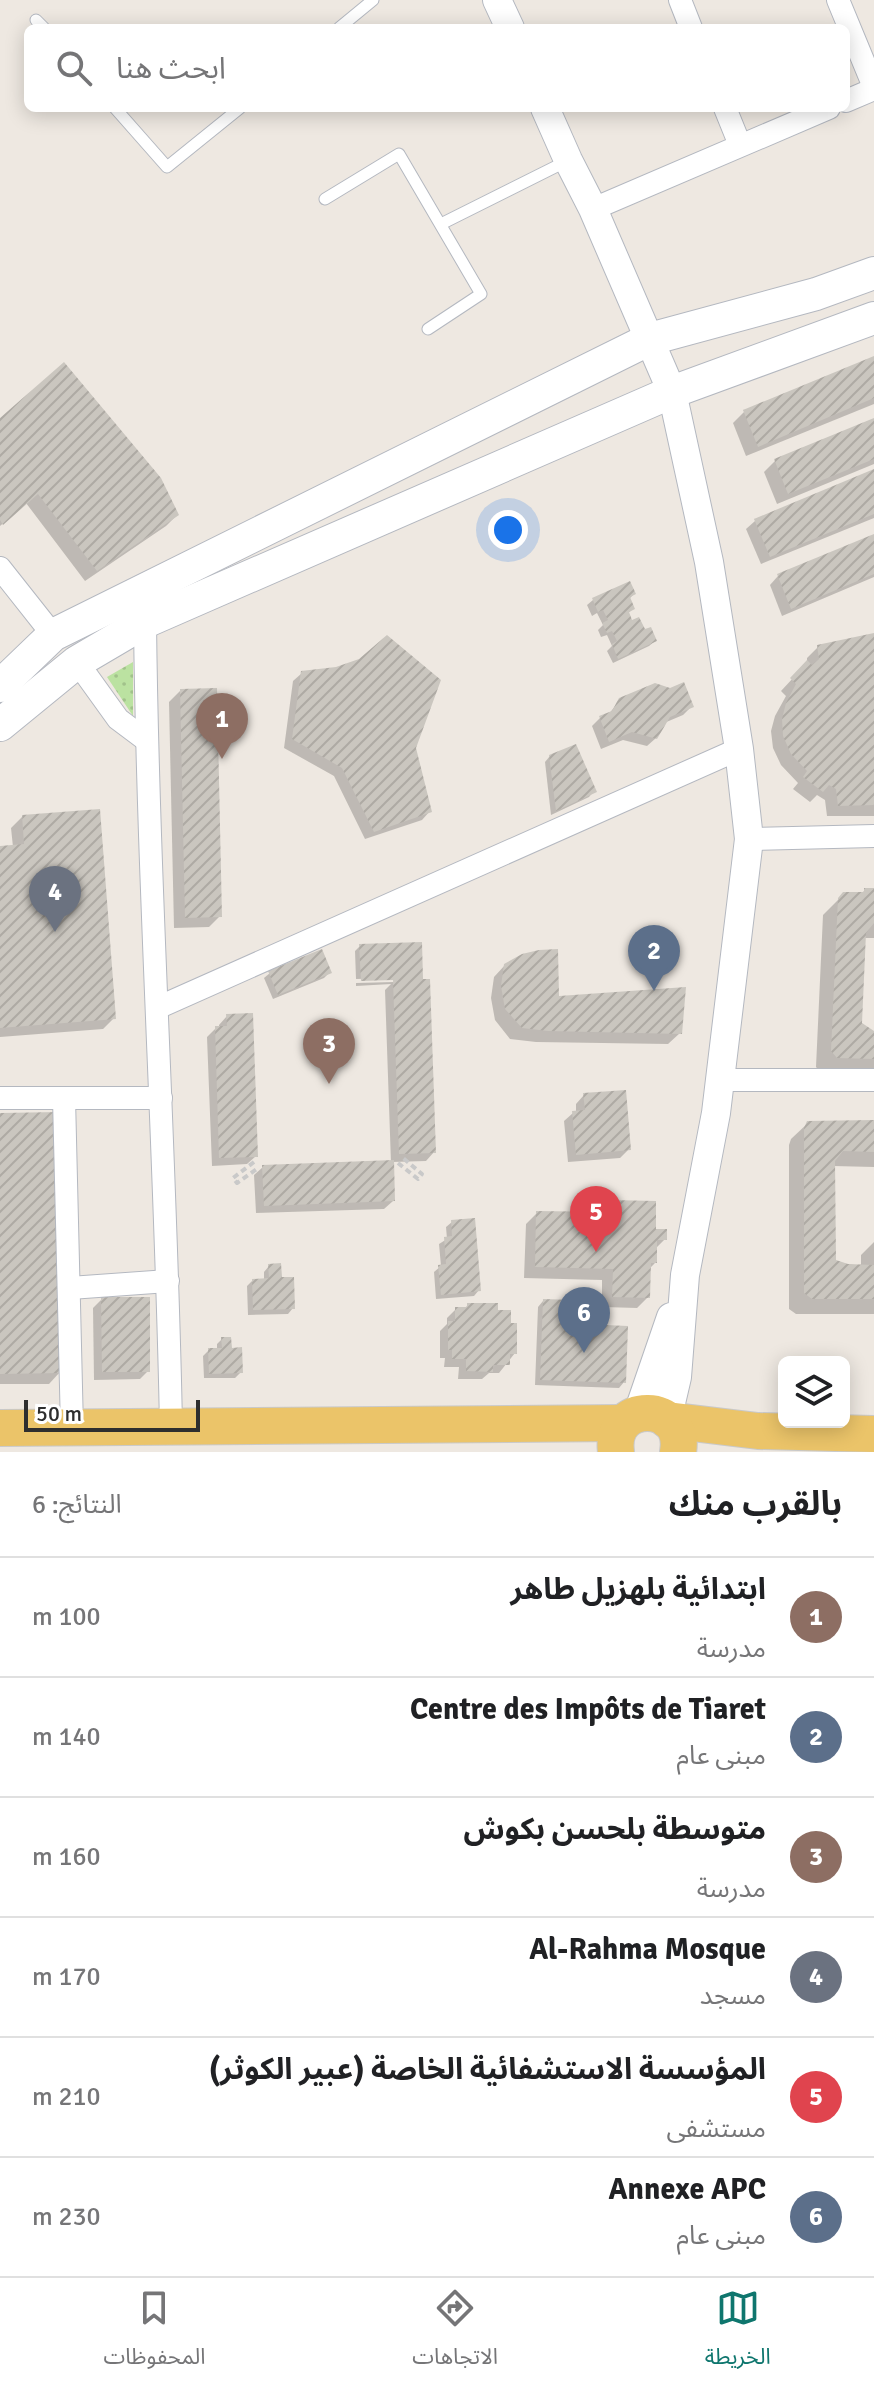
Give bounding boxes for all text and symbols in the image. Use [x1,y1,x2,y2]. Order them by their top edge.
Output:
search box [24,24,850,112]
icon: search [52,46,96,90]
text: ابحث هنا [116,50,226,87]
your location [488,510,528,550]
pin: 1 [196,693,248,759]
pin: 4 [29,866,81,932]
pin: 2 [628,925,680,991]
pin: 3 [303,1018,355,1084]
pin: 5 [570,1186,622,1252]
pin: 6 [558,1287,610,1353]
map controls [778,1356,850,1428]
button: layers [778,1356,850,1428]
scale bar [24,1396,200,1432]
text: 50 m [36,1400,82,1427]
text: بالقرب منك [669,1483,842,1525]
text: النتائج: 6 [32,1489,122,1521]
text: ابتدائية بلهزيل طاهر [511,1571,766,1608]
text: 100 m [32,1601,101,1633]
text: 1 [809,1601,823,1633]
text: مدرسة [697,1633,766,1665]
text: Centre des Impôts de Tiaret [410,1691,766,1728]
text: 140 m [32,1721,101,1753]
text: 2 [809,1721,823,1753]
text: مبنى عام [676,1740,766,1772]
text: متوسطة بلحسن بكوش [464,1811,766,1848]
text: 160 m [32,1841,101,1873]
text: 3 [809,1841,823,1873]
text: مدرسة [697,1873,766,1905]
text: Al-Rahma Mosque [529,1931,766,1968]
text: 170 m [32,1961,101,1993]
text: 4 [809,1961,823,1993]
text: مسجد [700,1980,766,2012]
text: المؤسسة الاستشفائية الخاصة (عبير الكوثر) [209,2051,766,2088]
text: 210 m [32,2081,101,2113]
text: 5 [809,2081,823,2113]
text: مستشفى [666,2113,766,2145]
text: Annexe APC [608,2171,766,2208]
text: 230 m [32,2201,101,2233]
text: 6 [809,2201,823,2233]
text: مبنى عام [676,2220,766,2252]
tab: المحفوظات [103,2286,205,2380]
tab: الاتجاهات [412,2286,498,2380]
tab: الخريطة [705,2286,771,2380]

